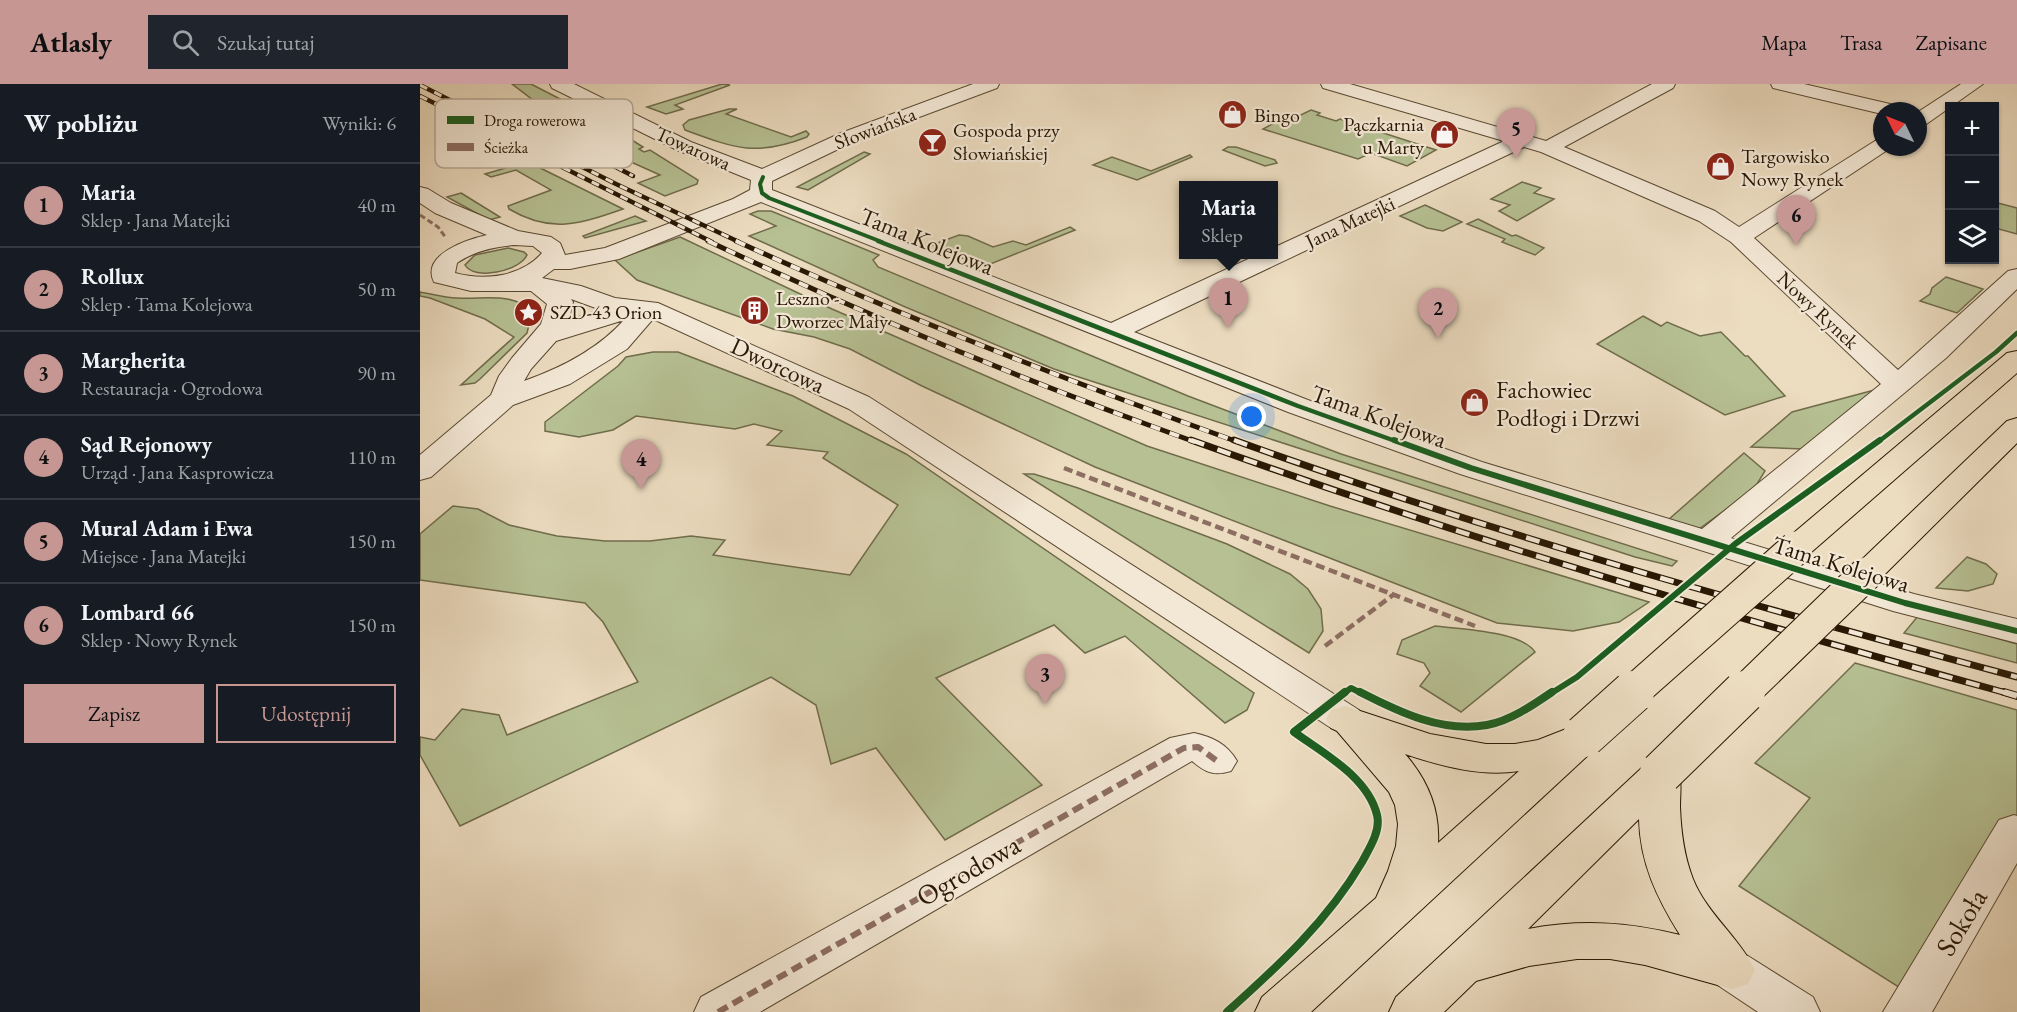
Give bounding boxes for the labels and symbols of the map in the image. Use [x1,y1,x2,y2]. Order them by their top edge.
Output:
legend [435,99,633,168]
shop icon: Bingo [1217,99,1249,131]
street label: Słowiańska [830,101,920,155]
place label: Bingo [1254,102,1300,128]
north arrow [1873,102,1927,156]
pin: 5 [1496,109,1536,158]
text: Droga rowerowa [484,110,586,131]
place label: Pączkarnia u Marty [1343,111,1424,160]
place label: Gospoda przy Słowiańskiej [953,117,1060,166]
shop icon: Pączkarnia u Marty [1429,119,1461,151]
street label: Towarowa [651,120,735,176]
bar icon: Gospoda przy Słowiańskiej [916,126,948,158]
text: Ścieżka [484,137,529,158]
place label: Targowisko Nowy Rynek [1741,143,1844,192]
shop icon: Targowisko Nowy Rynek [1704,151,1736,183]
street label: Jana Matejki [1299,190,1399,255]
pin: 6 [1776,196,1816,245]
street label: Tama Kolejowa [855,200,999,282]
street label: Nowy Rynek [1772,265,1865,355]
pin: 1 [1208,278,1248,328]
place label: Leszno - Dworzec Mały [776,285,888,334]
pin: 2 [1418,288,1458,338]
building icon: Leszno - Dworzec Mały [739,294,771,326]
place icon: SZD-43 Orion [513,296,545,328]
place label: SZD-43 Orion [550,299,663,325]
street label: Dworcowa [726,330,830,400]
place label: Fachowiec Podłogi i Drzwi [1496,374,1640,433]
street label: Tama Kolejowa [1307,377,1451,455]
shop icon: Fachowiec Podłogi i Drzwi [1459,387,1491,419]
your location [1237,402,1266,431]
pin: 4 [622,440,660,489]
street label: Tama Kolejowa [1769,528,1914,600]
pin: 3 [1026,654,1064,704]
street label: Ogrodowa [910,825,1027,914]
street label: Sokoła [1927,881,1995,962]

